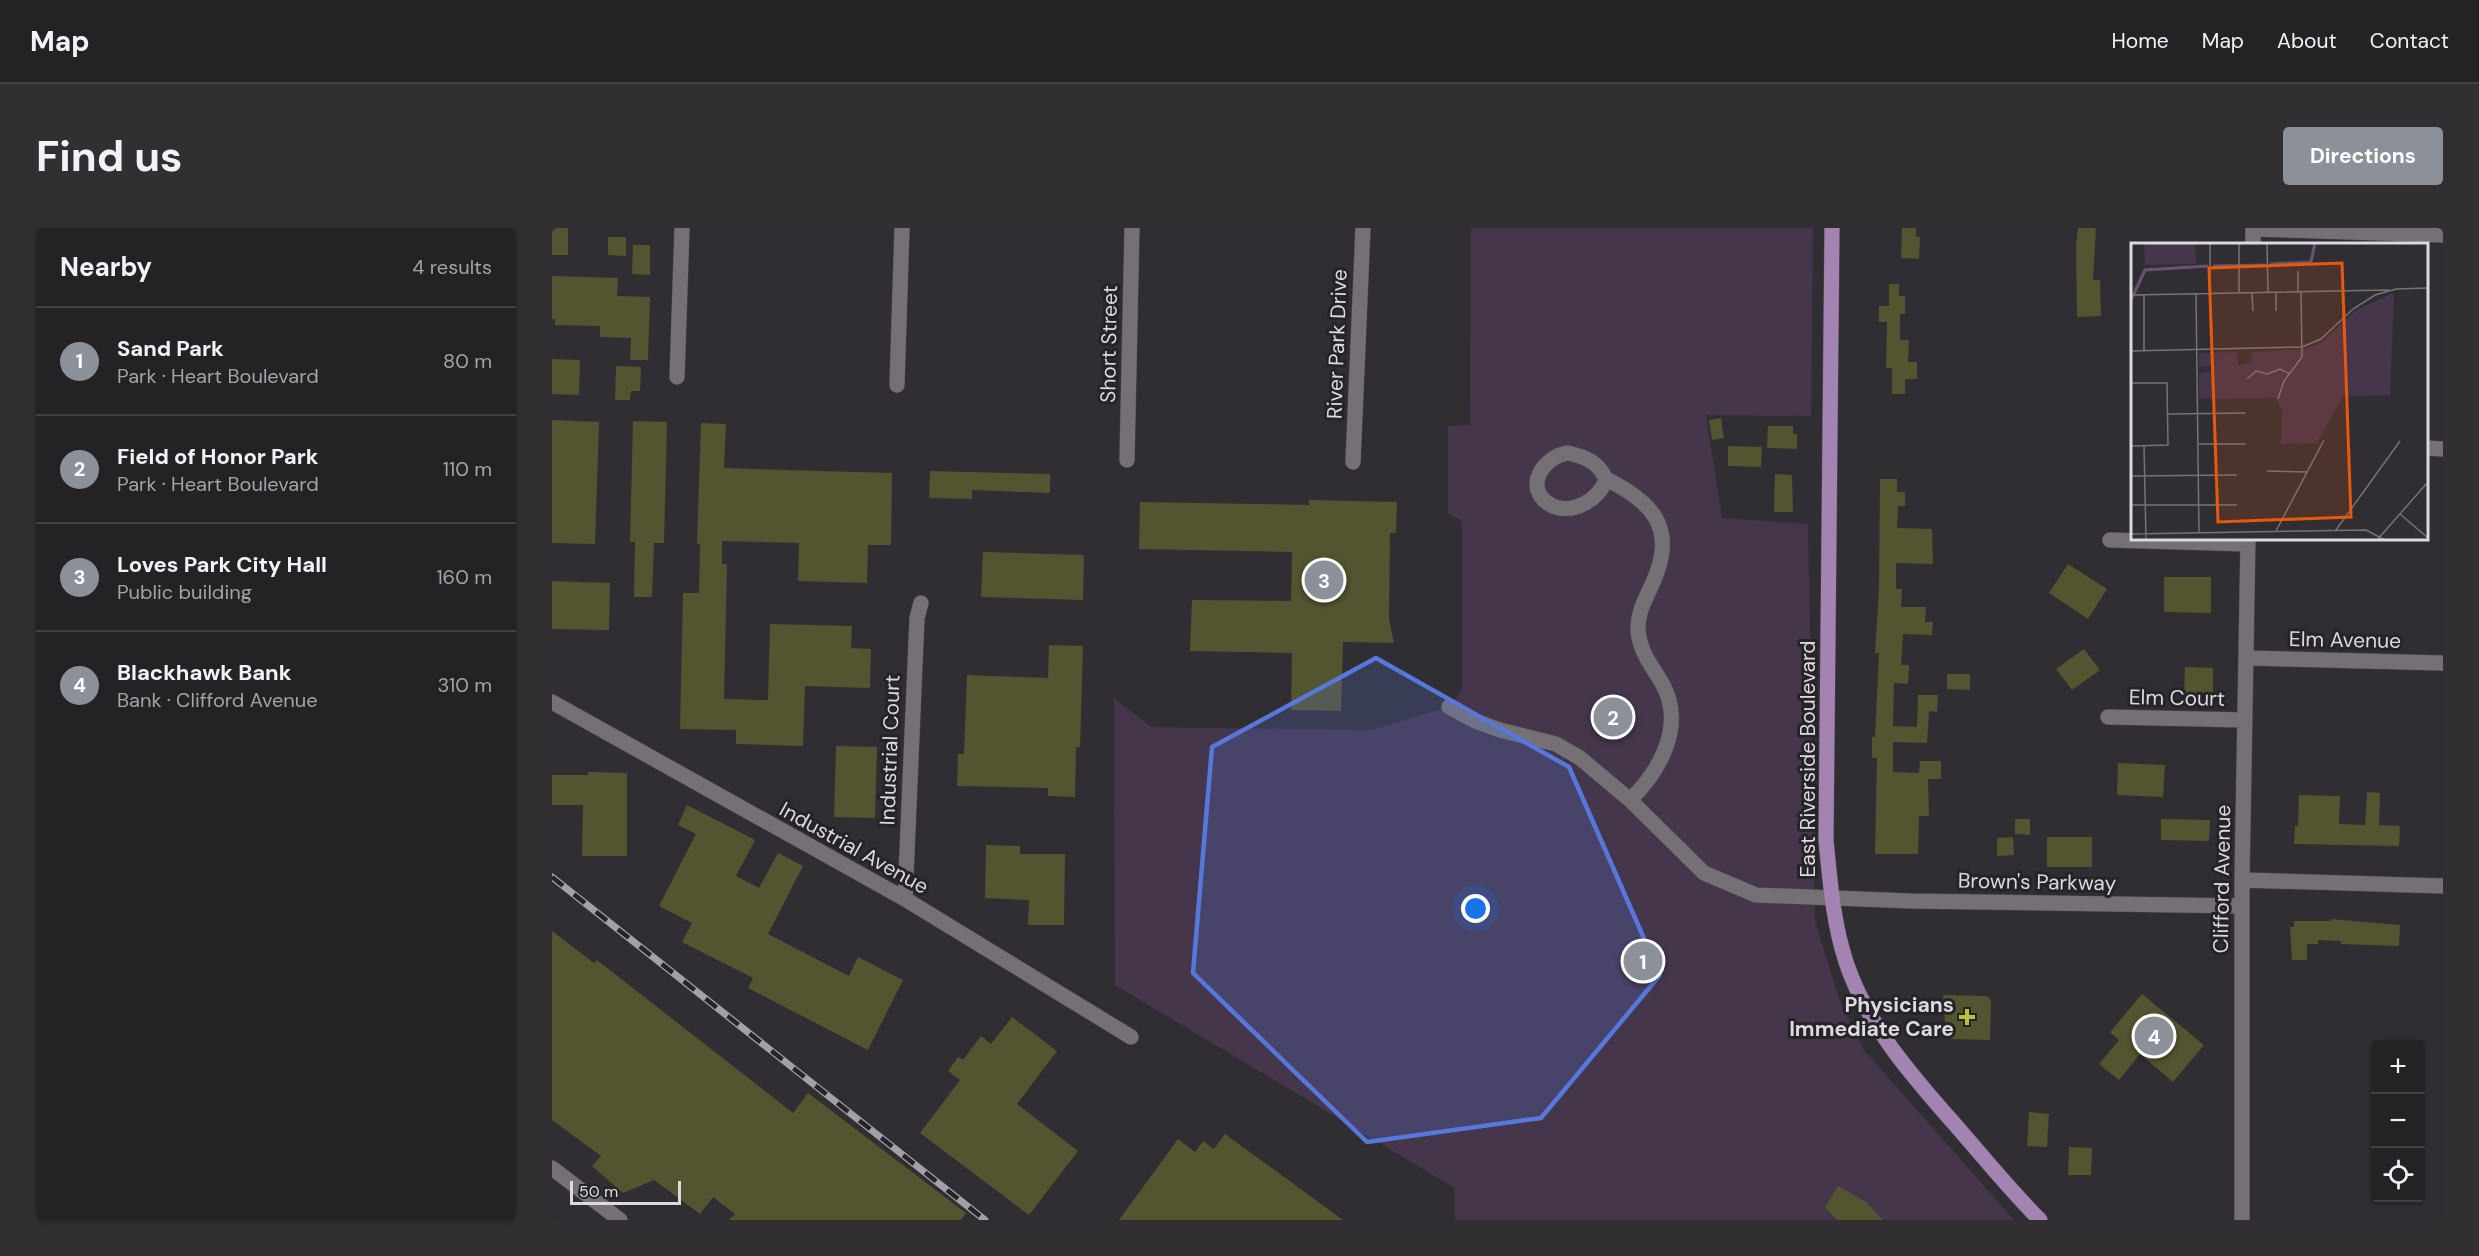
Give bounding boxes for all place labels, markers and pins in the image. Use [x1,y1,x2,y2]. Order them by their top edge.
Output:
pin: 3 [1304,558,1344,602]
pin: 2 [1594,694,1632,740]
pin: 1 [1624,938,1662,984]
place label: Physicians Immediate Care [1789,991,1954,1043]
marker: Physicians Immediate Care [1958,1008,1976,1026]
pin: 4 [2134,1014,2174,1058]

